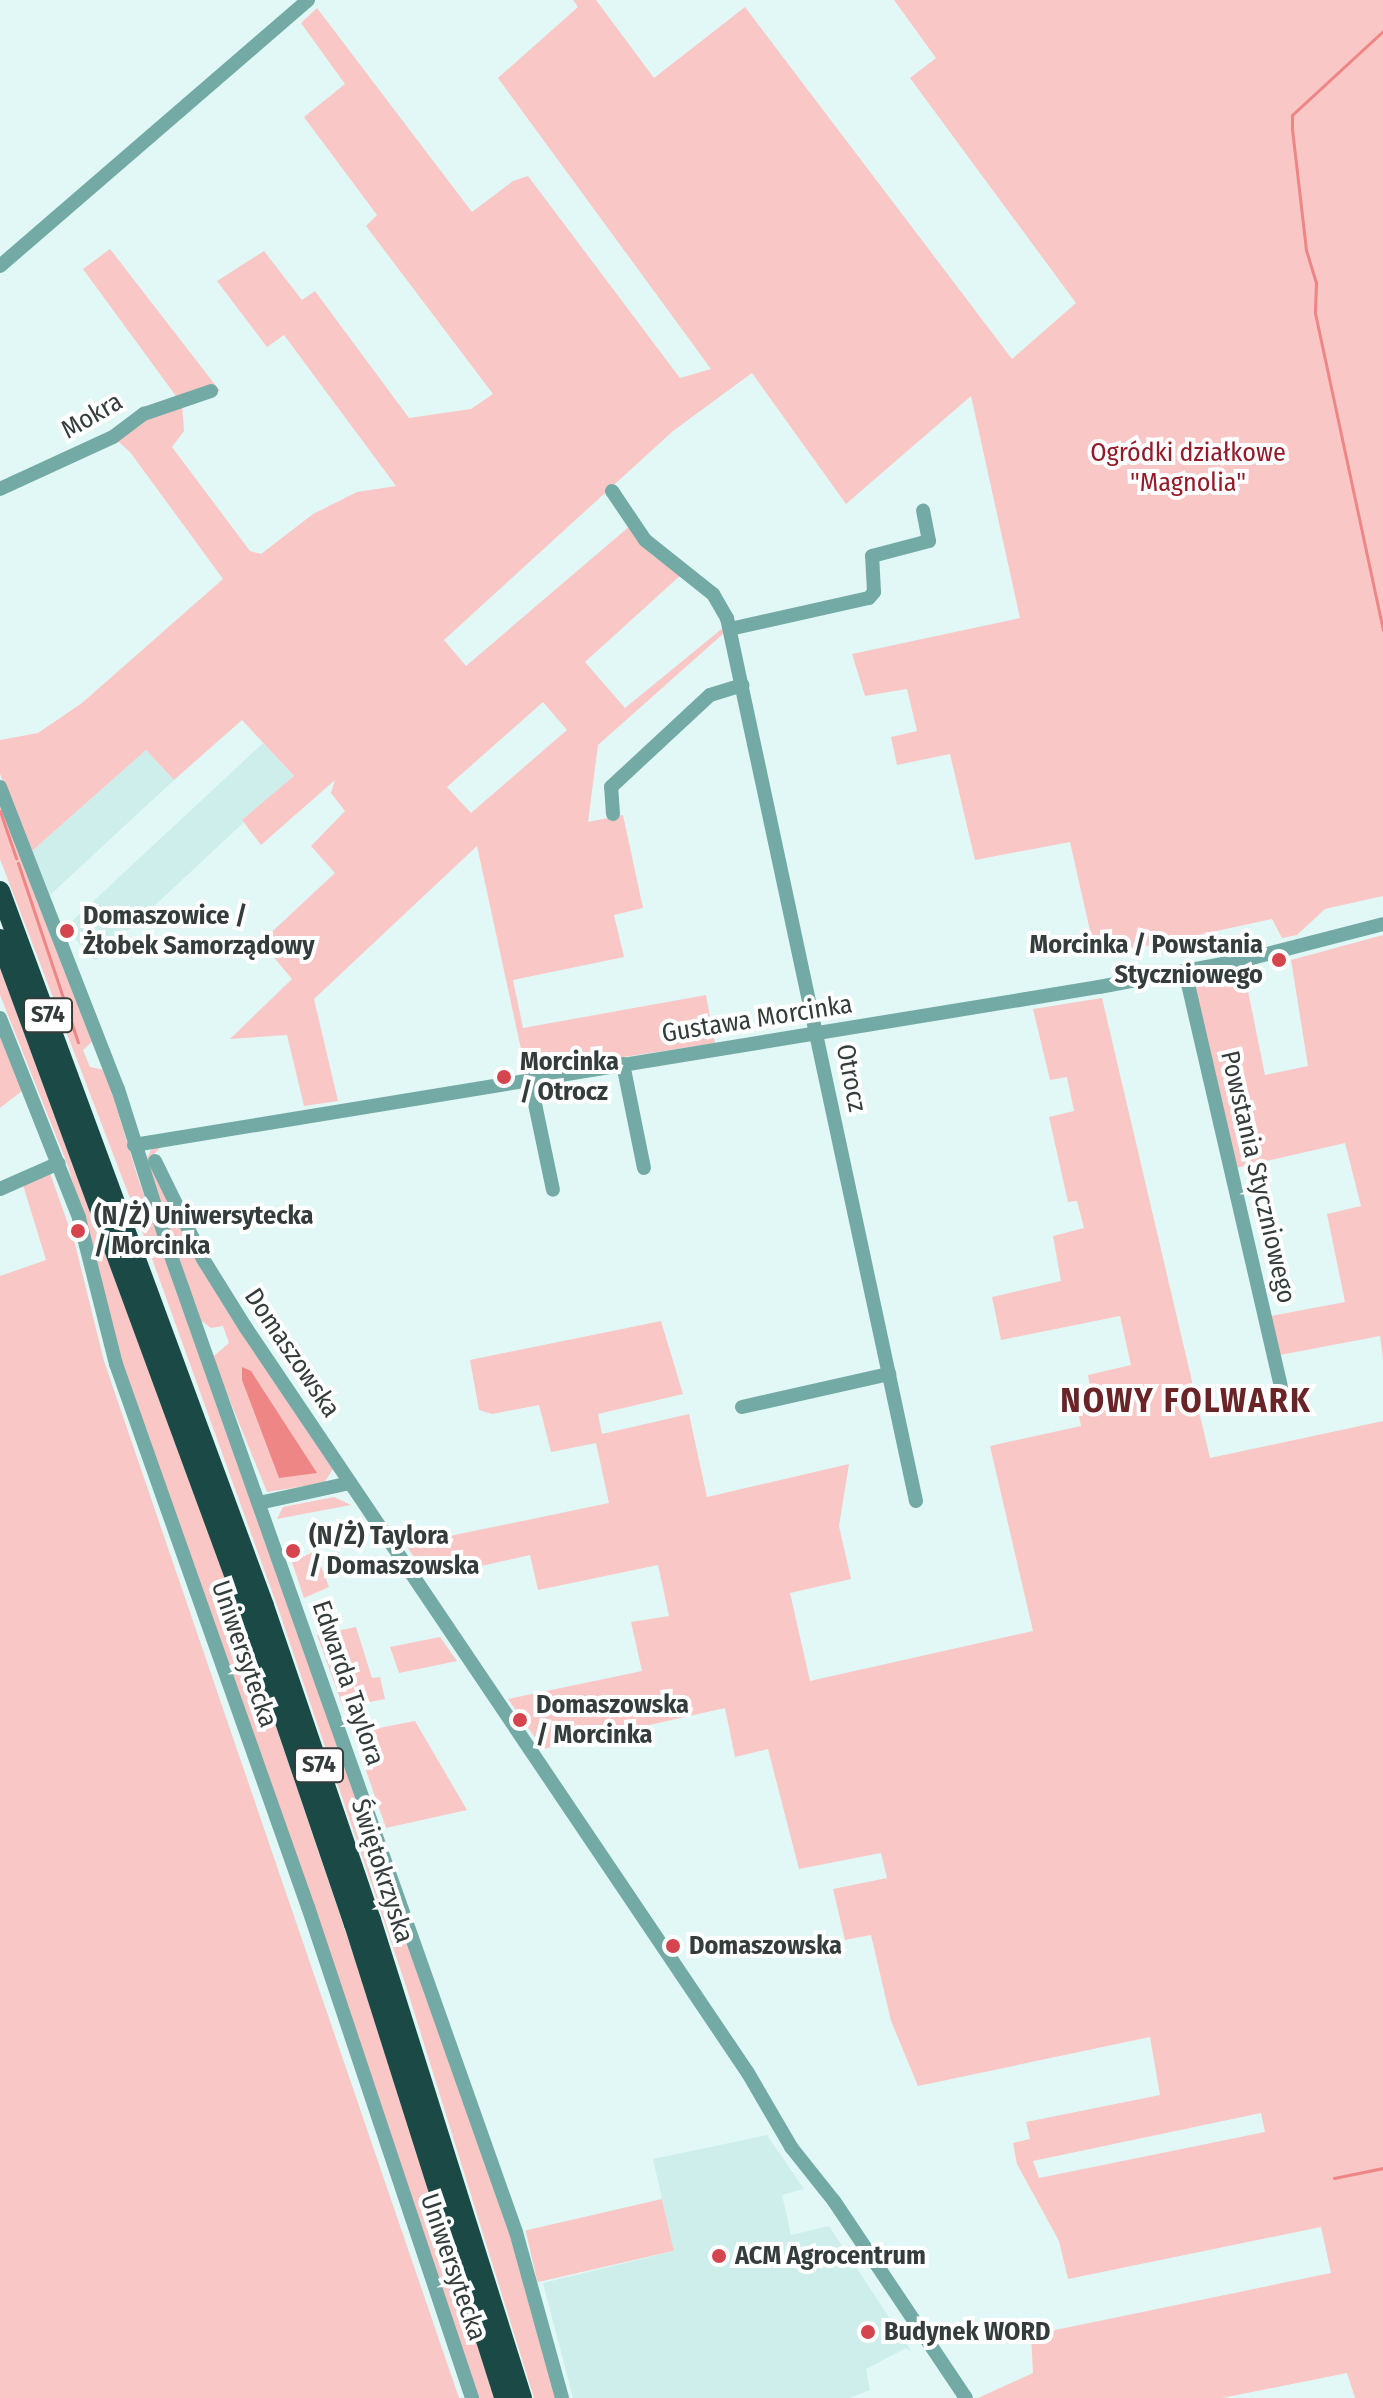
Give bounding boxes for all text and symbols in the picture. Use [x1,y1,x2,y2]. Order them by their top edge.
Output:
street label: Mokra [56,386,128,446]
park label: Ogródki działkowe "Magnolia" [1090,437,1286,498]
place label: Domaszowice / Żłobek Samorządowy [83,900,315,962]
marker: Domaszowice / Żłobek Samorządowy [58,922,76,940]
place label: Morcinka / Powstania Styczniowego [1030,929,1263,990]
marker: Morcinka / Powstania Styczniowego [1270,951,1288,969]
street label: Gustawa Morcinka [660,989,854,1049]
road number: S74 [22,995,74,1035]
street label: Otrocz [829,1042,873,1114]
place label: Morcinka / Otrocz [520,1046,619,1108]
street label: Powstania Styczniowego [1214,1048,1302,1306]
marker: Morcinka / Otrocz [495,1068,513,1086]
place label: (N/Ż) Uniwersytecka / Morcinka [94,1200,313,1262]
marker: (N/Ż) Uniwersytecka / Morcinka [69,1222,87,1240]
street label: Domaszowska [237,1283,347,1423]
district label: NOWY FOLWARK [1060,1381,1312,1421]
place label: (N/Ż) Taylora / Domaszowska [309,1520,479,1582]
marker: (N/Ż) Taylora / Domaszowska [284,1542,302,1560]
street label: Uniwersytecka [204,1577,284,1731]
street label: Edwarda Taylora [305,1596,391,1770]
place label: Domaszowska / Morcinka [536,1689,689,1750]
marker: Domaszowska / Morcinka [511,1711,529,1729]
road number: S74 [293,1745,345,1785]
street label: Świętokrzyska [344,1795,420,1947]
place label: Domaszowska [689,1930,842,1962]
marker: Domaszowska [664,1937,682,1955]
street label: Uniwersytecka [413,2190,493,2344]
place label: ACM Agrocentrum [735,2240,926,2272]
marker: ACM Agrocentrum [710,2247,728,2265]
place label: Budynek WORD [884,2316,1051,2348]
marker: Budynek WORD [859,2323,877,2341]

